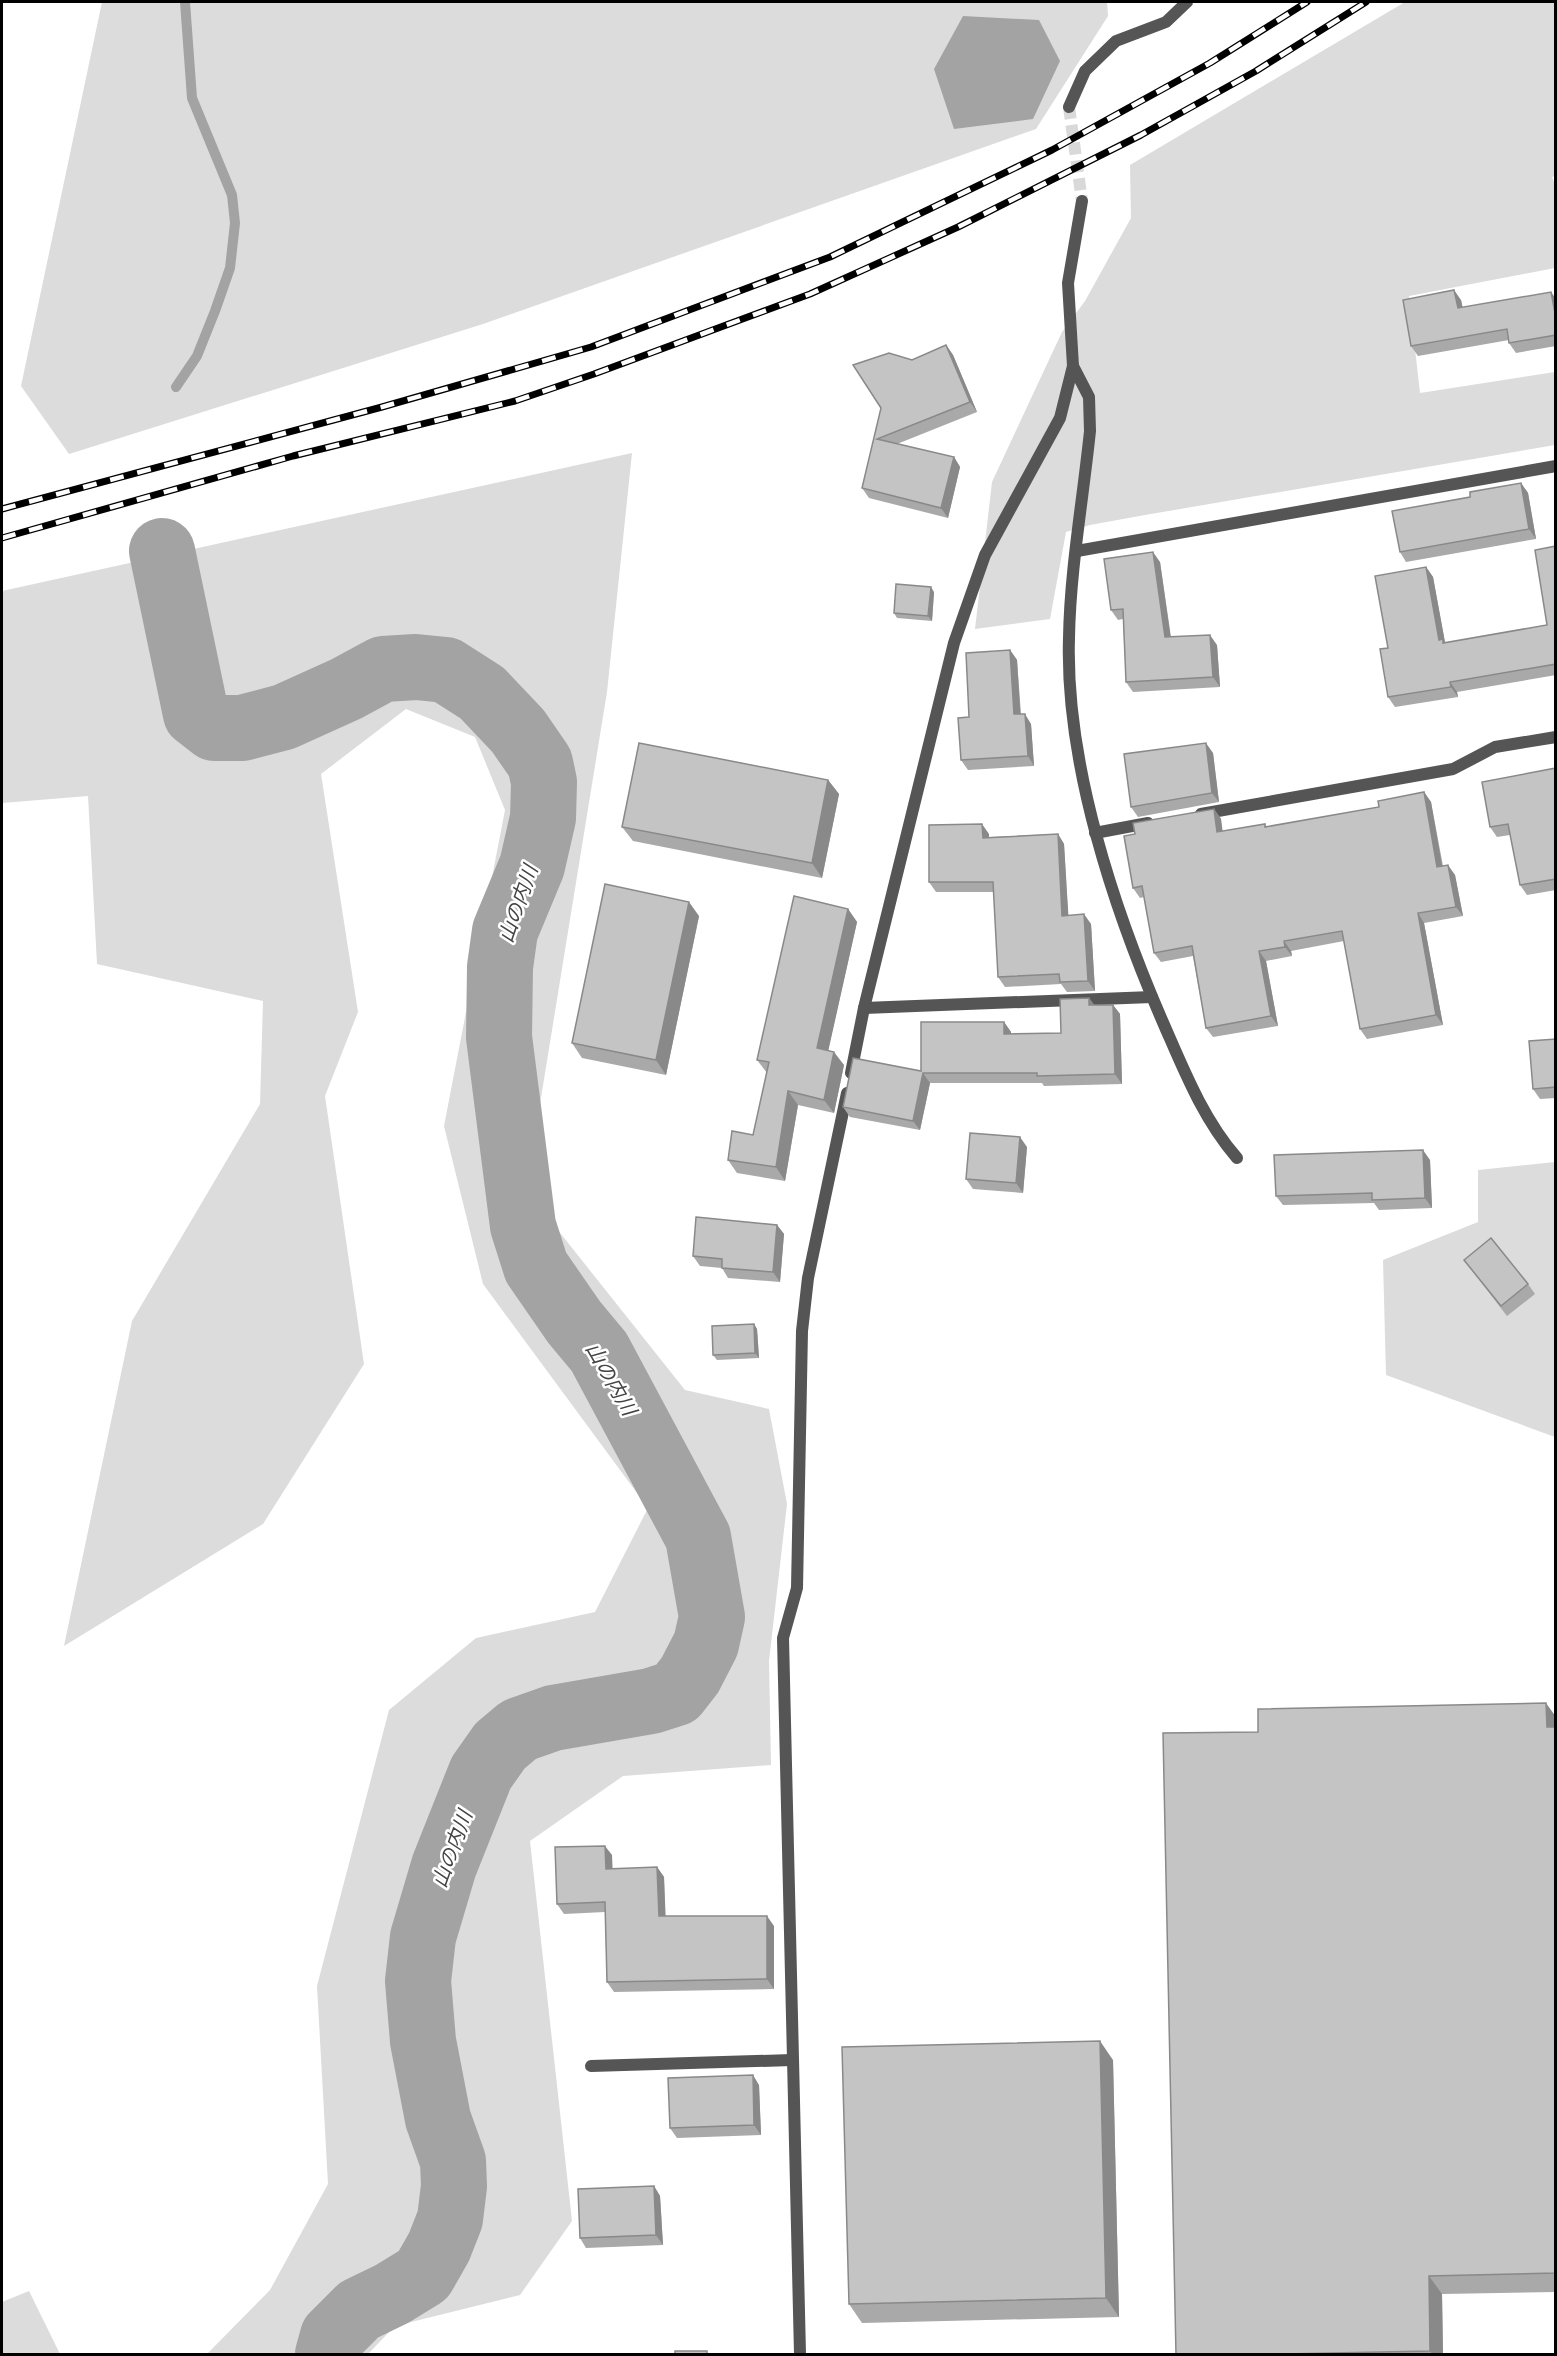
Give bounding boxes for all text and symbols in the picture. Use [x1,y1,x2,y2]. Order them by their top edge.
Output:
water label: 山の内川 [494,860,542,945]
water label: 山の内川 [581,1338,642,1421]
water label: 山の内川 [427,1805,477,1890]

